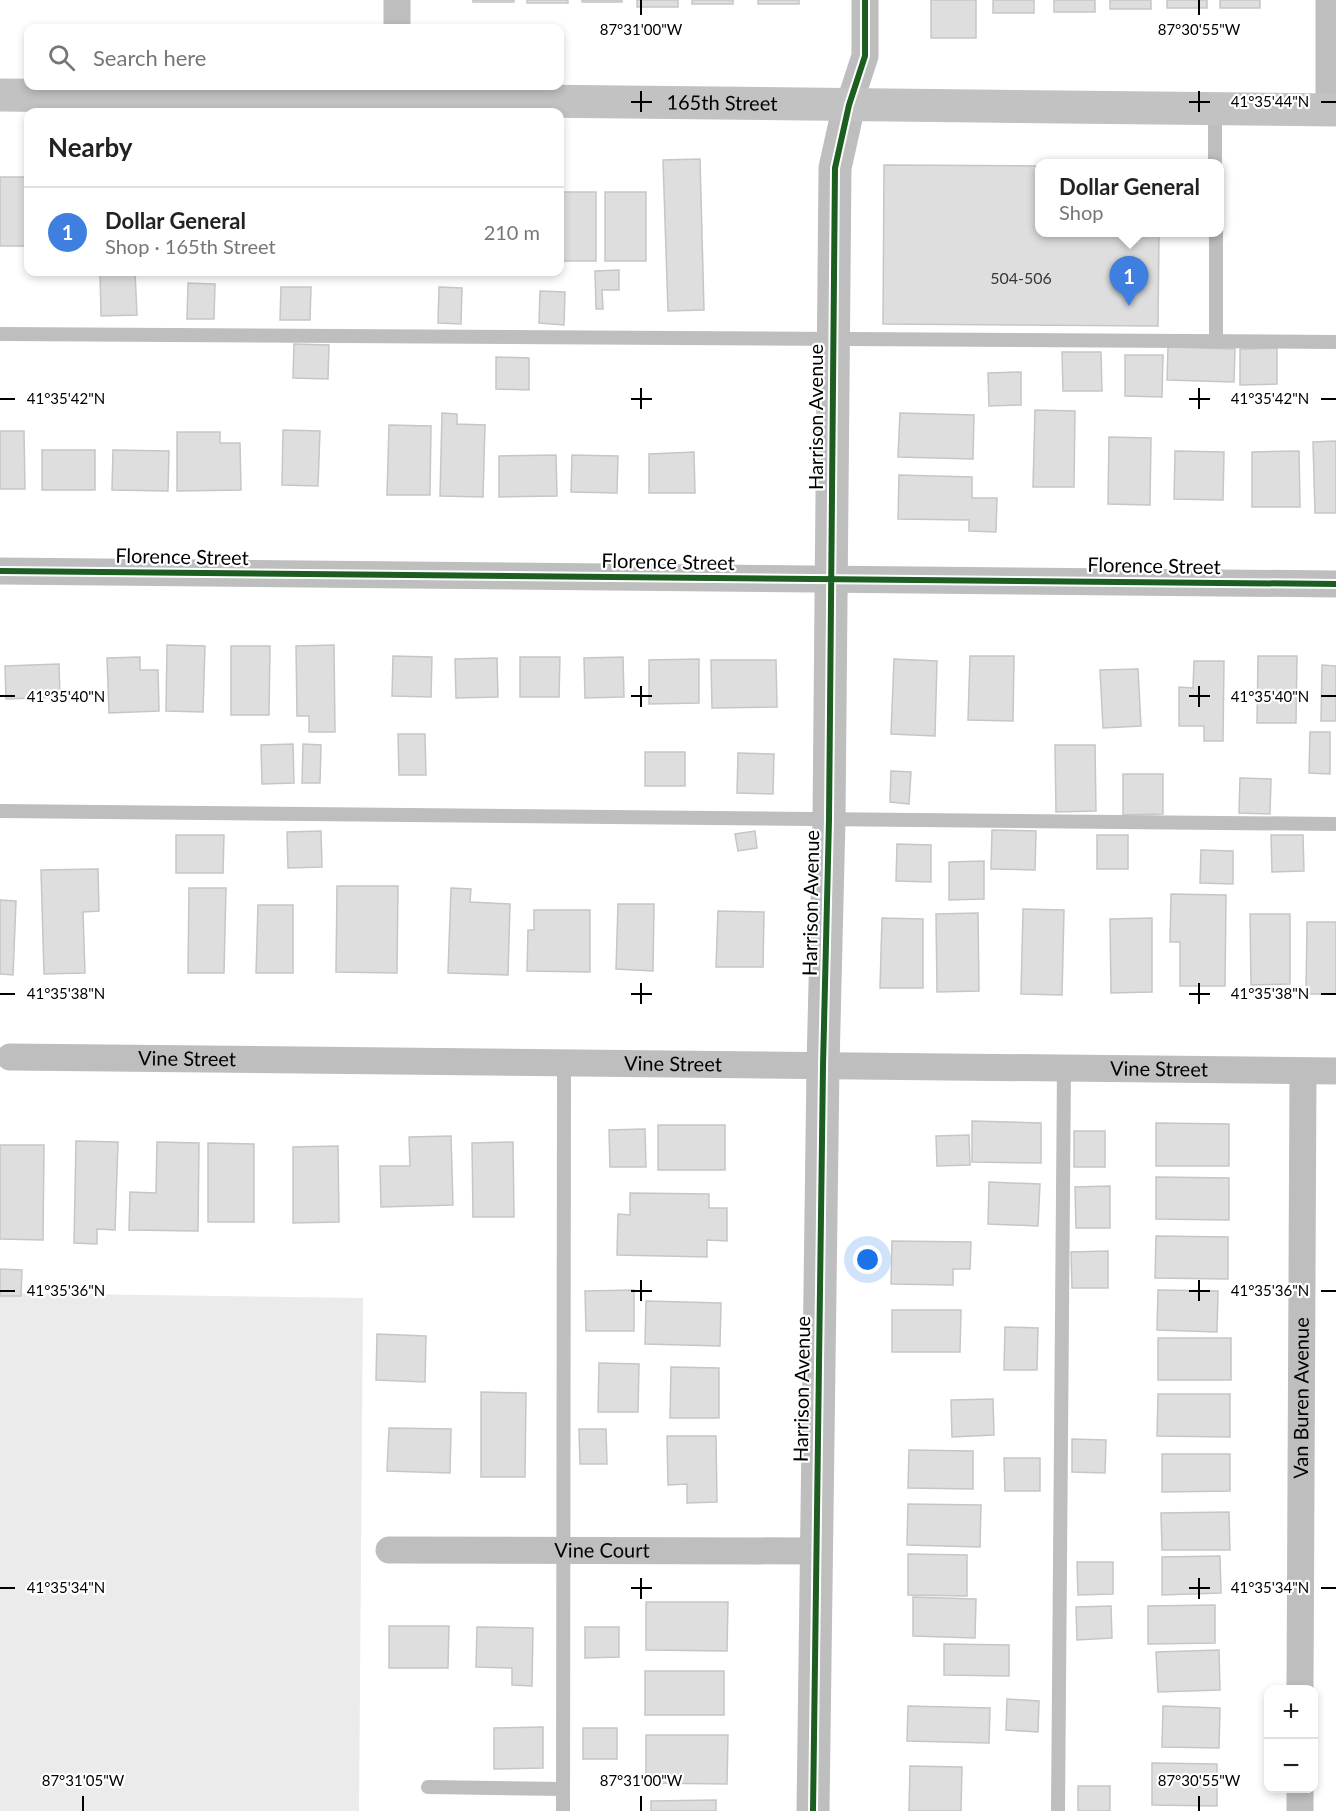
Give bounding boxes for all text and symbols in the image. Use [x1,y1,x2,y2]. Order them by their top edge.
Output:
text: 87°31'00"W [600,20,683,38]
text: 87°30'55"W [1158,20,1241,38]
search box [24,24,564,90]
icon: search [45,41,78,74]
text: Search here [93,44,206,71]
street label: 165th Street [666,89,778,115]
text: 41°35'44"N [1231,92,1309,110]
text: Nearby [48,131,133,163]
popup [1035,159,1224,237]
text: Dollar General [1059,173,1200,200]
text: Shop [1059,200,1103,224]
text: Dollar General [105,207,246,234]
text: 1 [62,220,73,244]
text: 210 m [484,220,540,244]
text: Shop · 165th Street [105,234,276,258]
pin: 1 [1110,256,1148,306]
house number: 504-506 [990,268,1052,287]
street label: Harrison Avenue [803,344,827,490]
text: 41°35'42"N [27,389,105,407]
text: 41°35'42"N [1231,389,1309,407]
street label: Florence Street [115,543,249,569]
street label: Florence Street [601,548,735,574]
street label: Florence Street [1087,552,1221,578]
text: 41°35'40"N [27,687,105,705]
text: 41°35'40"N [1231,687,1309,705]
street label: Harrison Avenue [797,830,823,976]
text: 41°35'38"N [27,984,105,1002]
text: 41°35'38"N [1231,984,1309,1002]
street label: Vine Street [138,1045,236,1070]
street label: Vine Street [624,1050,722,1076]
street label: Vine Street [1110,1056,1208,1081]
your location [853,1245,882,1274]
text: 41°35'36"N [27,1281,105,1299]
text: 41°35'36"N [1231,1281,1309,1299]
street label: Harrison Avenue [788,1316,814,1462]
street label: Van Buren Avenue [1288,1317,1313,1479]
street label: Vine Court [554,1537,650,1562]
text: 41°35'34"N [27,1578,105,1596]
text: 41°35'34"N [1231,1578,1309,1596]
map controls [1264,1685,1318,1793]
button: + [1264,1685,1318,1739]
button: − [1264,1739,1318,1793]
text: 87°31'05"W [42,1771,125,1789]
text: 87°31'00"W [600,1771,683,1789]
text: 87°30'55"W [1158,1771,1241,1789]

